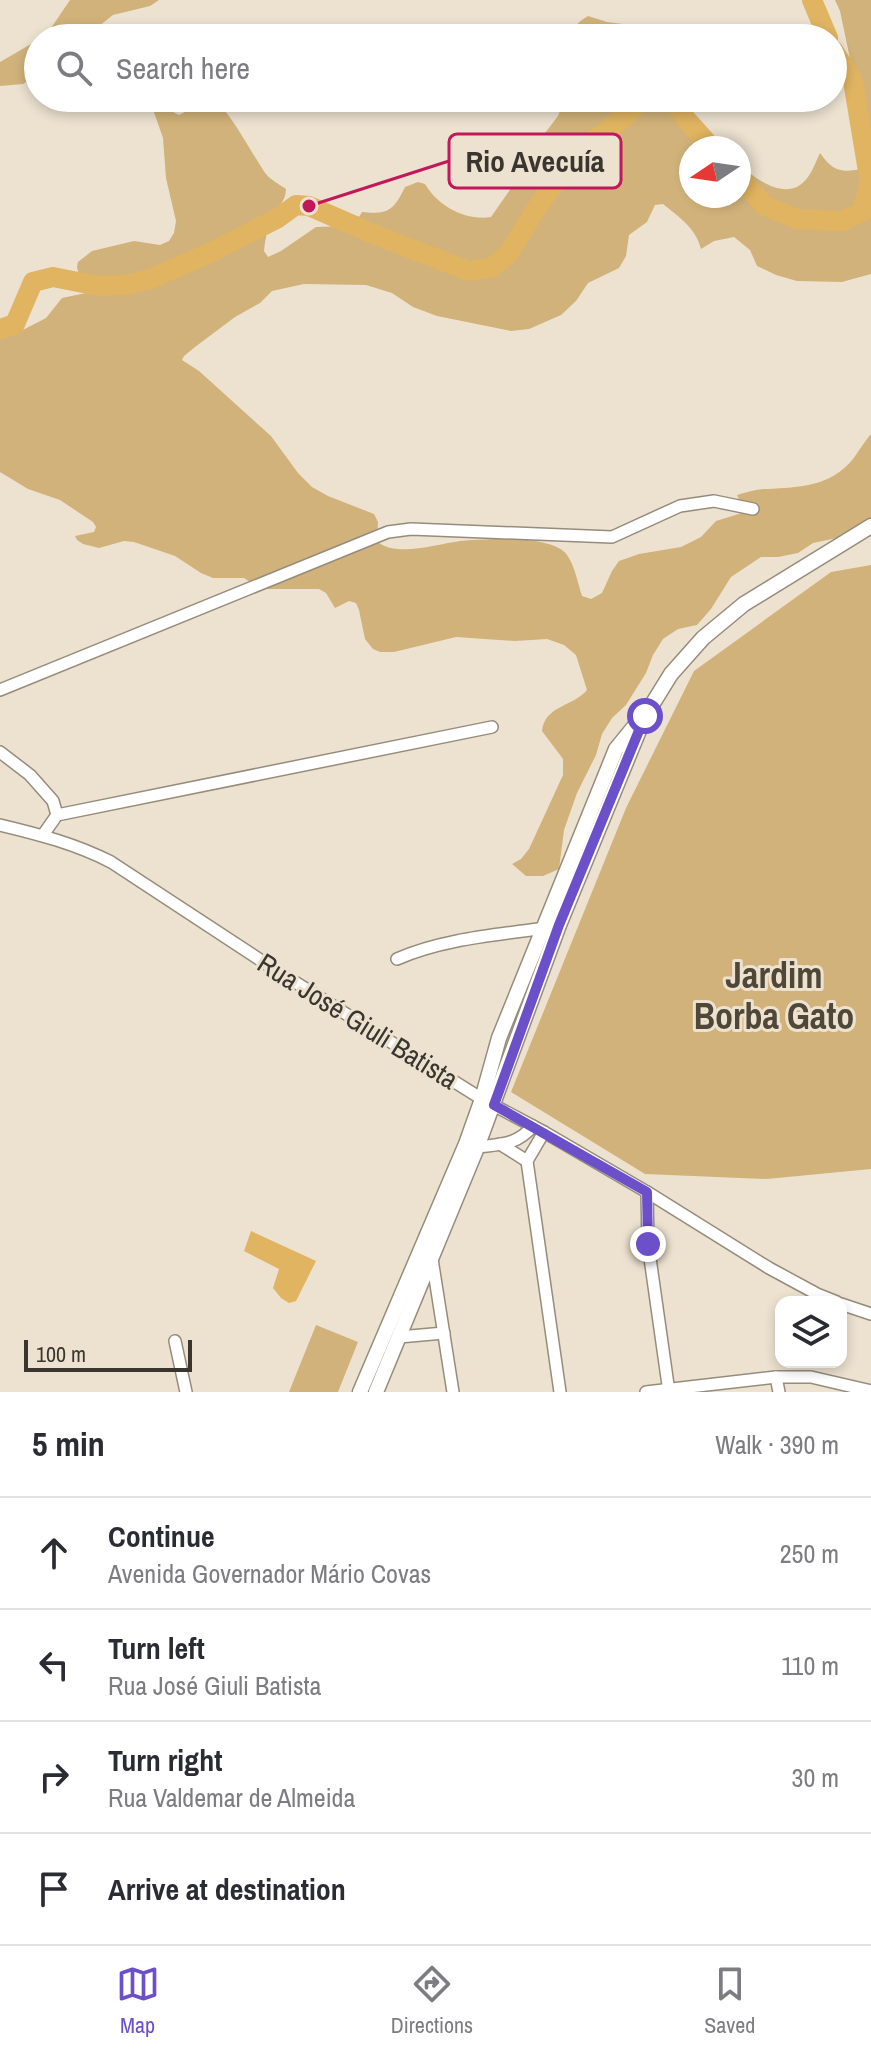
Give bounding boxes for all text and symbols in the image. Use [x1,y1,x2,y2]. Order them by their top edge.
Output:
search box [24,24,847,112]
icon: search [52,46,96,90]
text: Search here [116,48,250,88]
callout: Rio Avecuía [449,134,621,188]
north arrow [679,136,751,208]
text: Rio Avecuía [465,141,605,181]
route start [627,698,663,734]
street label: Rua José Giuli Batista [251,944,466,1098]
district label: Jardim Borba Gato [694,951,854,1040]
route end [630,1226,666,1262]
map controls [775,1296,847,1368]
button: layers [775,1296,847,1368]
scale bar [24,1336,192,1372]
text: 100 m [36,1339,86,1369]
text: 5 min [32,1421,105,1467]
text: Walk · 390 m [715,1427,839,1462]
text: Continue [108,1516,215,1556]
icon: ahead [32,1531,76,1575]
text: 250 m [780,1536,839,1571]
text: Avenida Governador Mário Covas [108,1556,431,1591]
text: Turn left [108,1628,205,1668]
icon: left [32,1643,76,1687]
text: 110 m [781,1648,839,1683]
text: Rua José Giuli Batista [108,1668,321,1703]
text: Turn right [108,1740,222,1780]
icon: right [32,1755,76,1799]
text: 30 m [792,1760,839,1795]
text: Rua Valdemar de Almeida [108,1780,355,1815]
icon: arrive [32,1867,76,1911]
text: Arrive at destination [108,1869,346,1909]
tab: Map [116,1962,160,2040]
tab: Directions [391,1962,473,2040]
tab: Saved [704,1962,755,2040]

